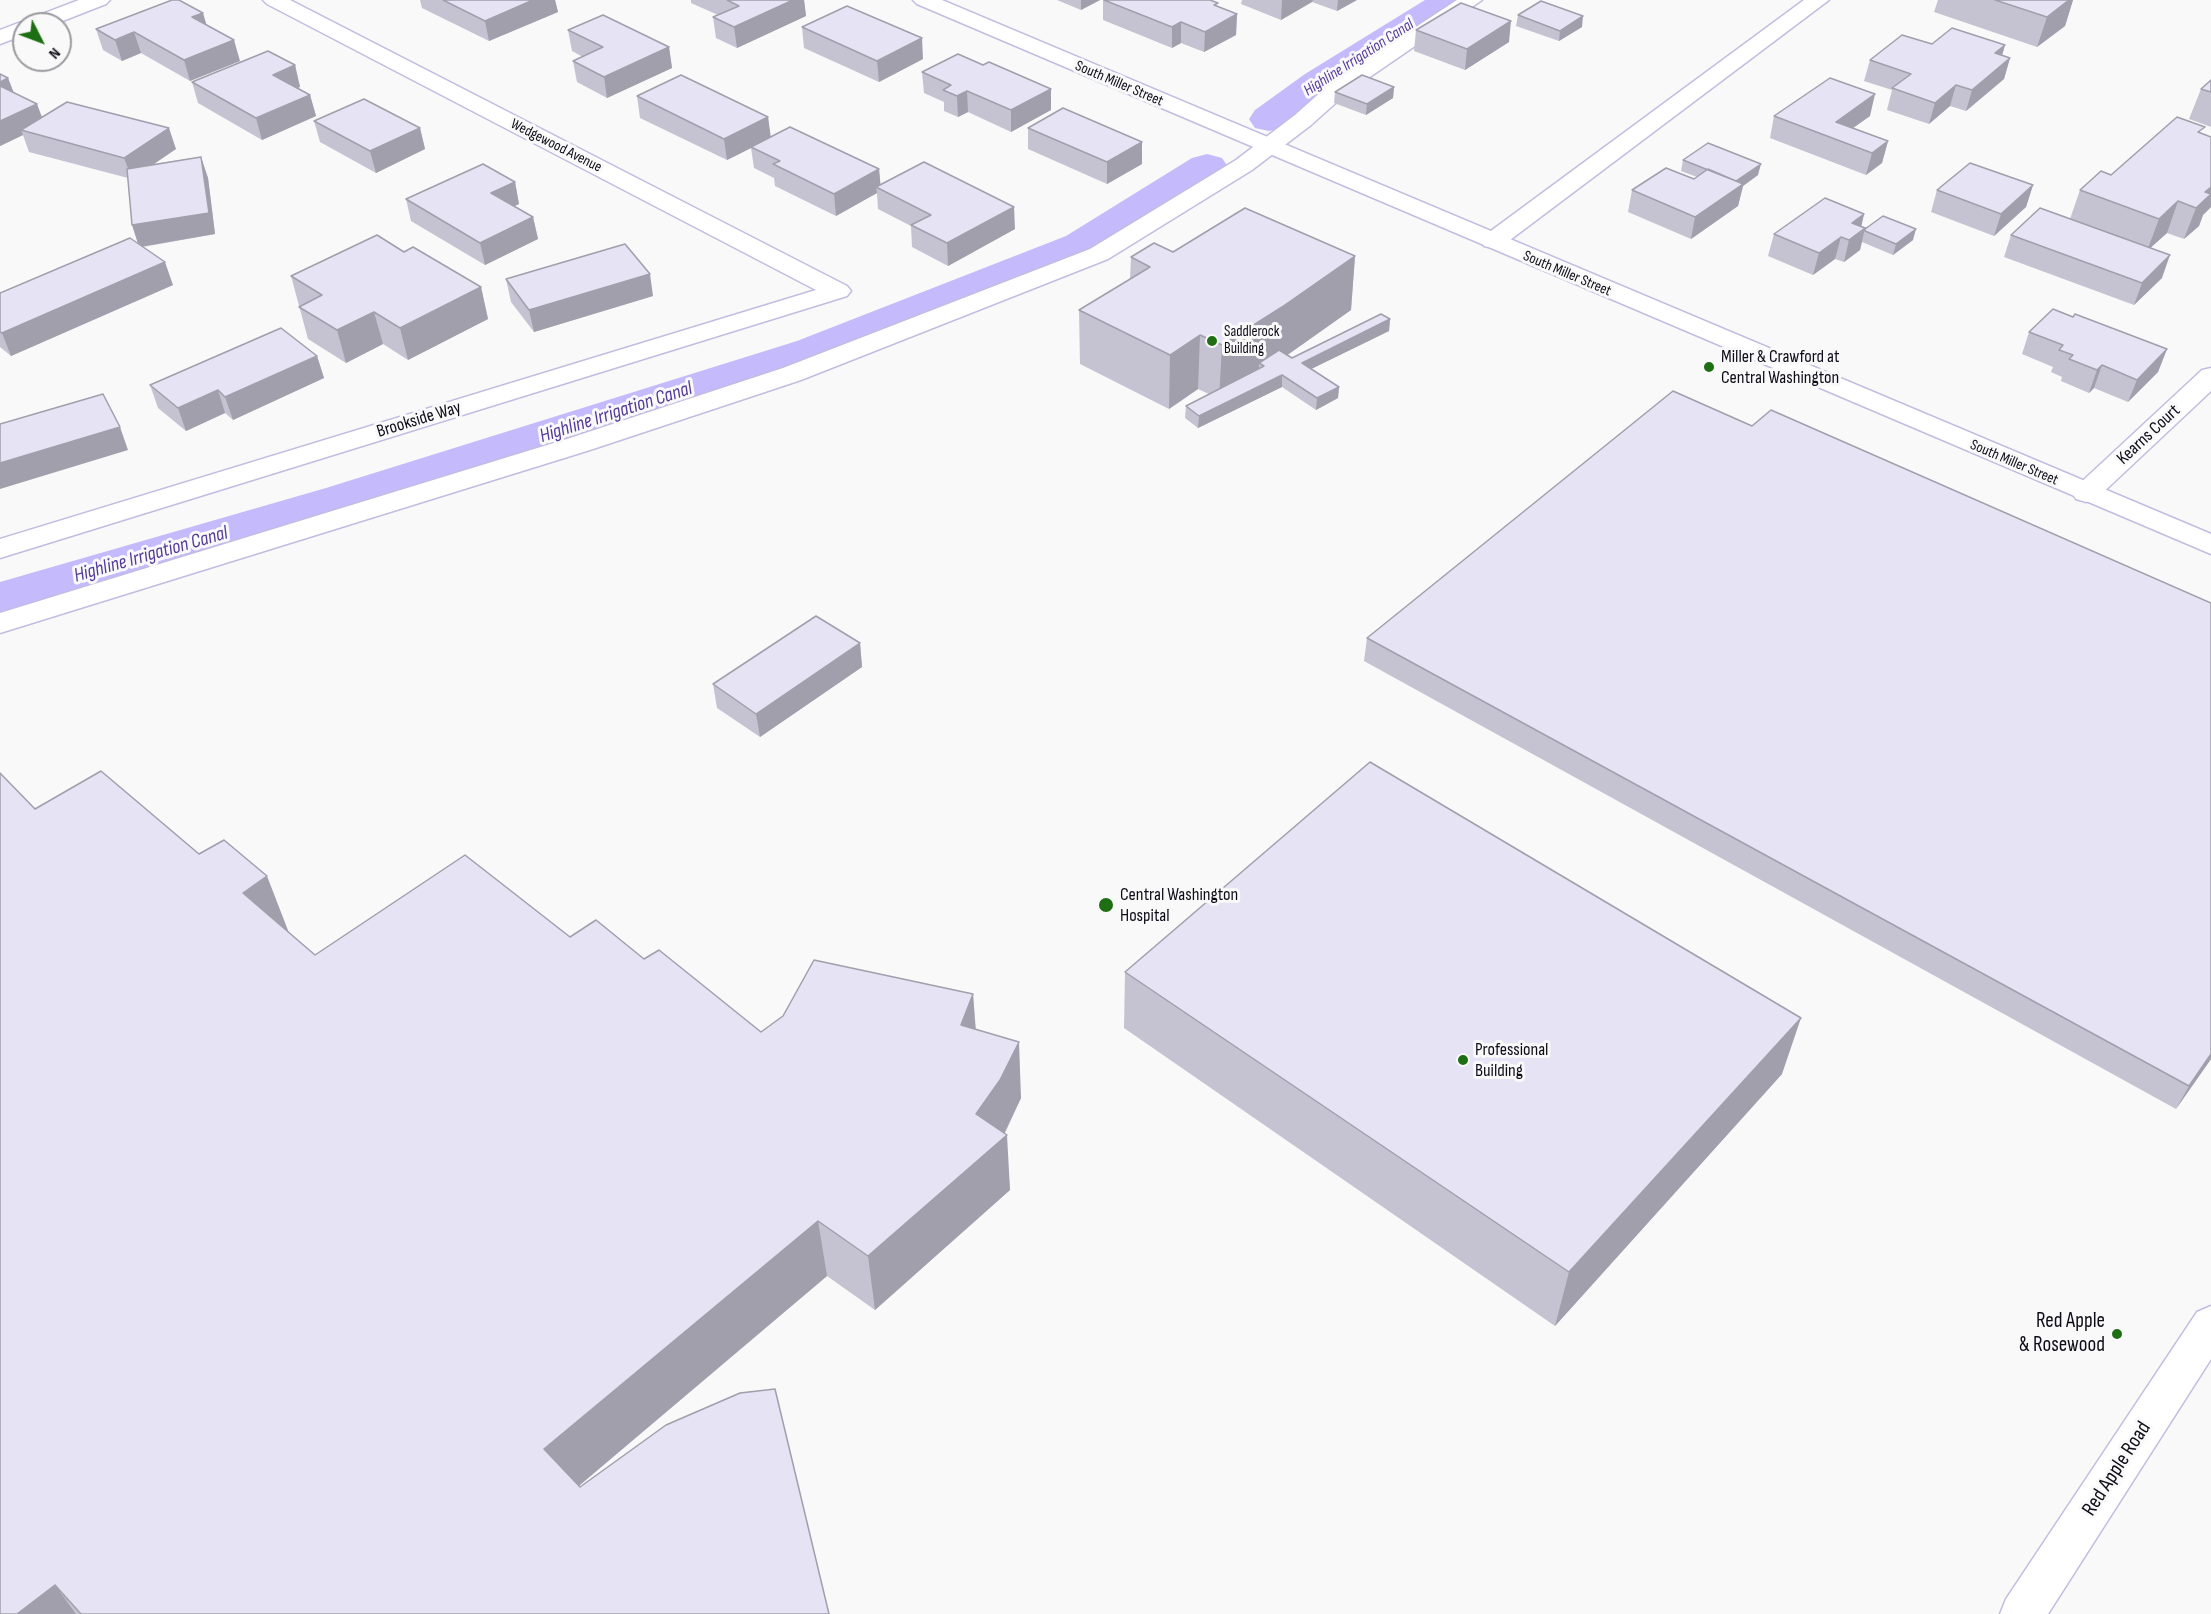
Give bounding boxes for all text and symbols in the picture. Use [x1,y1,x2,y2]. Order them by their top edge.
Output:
north arrow [12,12,72,72]
water label: Highline Irrigation Canal [1300,15,1418,101]
text: N [44,44,64,63]
street label: South Miller Street [1072,57,1166,111]
street label: Wedgewood Avenue [507,115,605,177]
street label: South Miller Street [1520,247,1614,301]
place label: Saddlerock Building [1224,323,1280,358]
marker: Saddlerock Building [1205,334,1219,348]
place label: Miller & Crawford at Central Washington [1721,346,1839,388]
marker: Miller & Crawford at Central Washington [1702,360,1716,374]
water label: Highline Irrigation Canal [537,377,695,449]
street label: Brookside Way [374,397,464,443]
street label: Kearns Court [2113,400,2185,470]
street label: South Miller Street [1967,436,2061,490]
water label: Highline Irrigation Canal [71,522,231,588]
place label: Central Washington Hospital [1120,884,1238,926]
marker: Central Washington Hospital [1097,896,1115,914]
place label: Professional Building [1475,1039,1548,1082]
marker: Professional Building [1456,1053,1470,1067]
place label: Red Apple & Rosewood [2019,1309,2105,1359]
marker: Red Apple & Rosewood [2110,1327,2124,1341]
street label: Red Apple Road [2077,1417,2157,1521]

